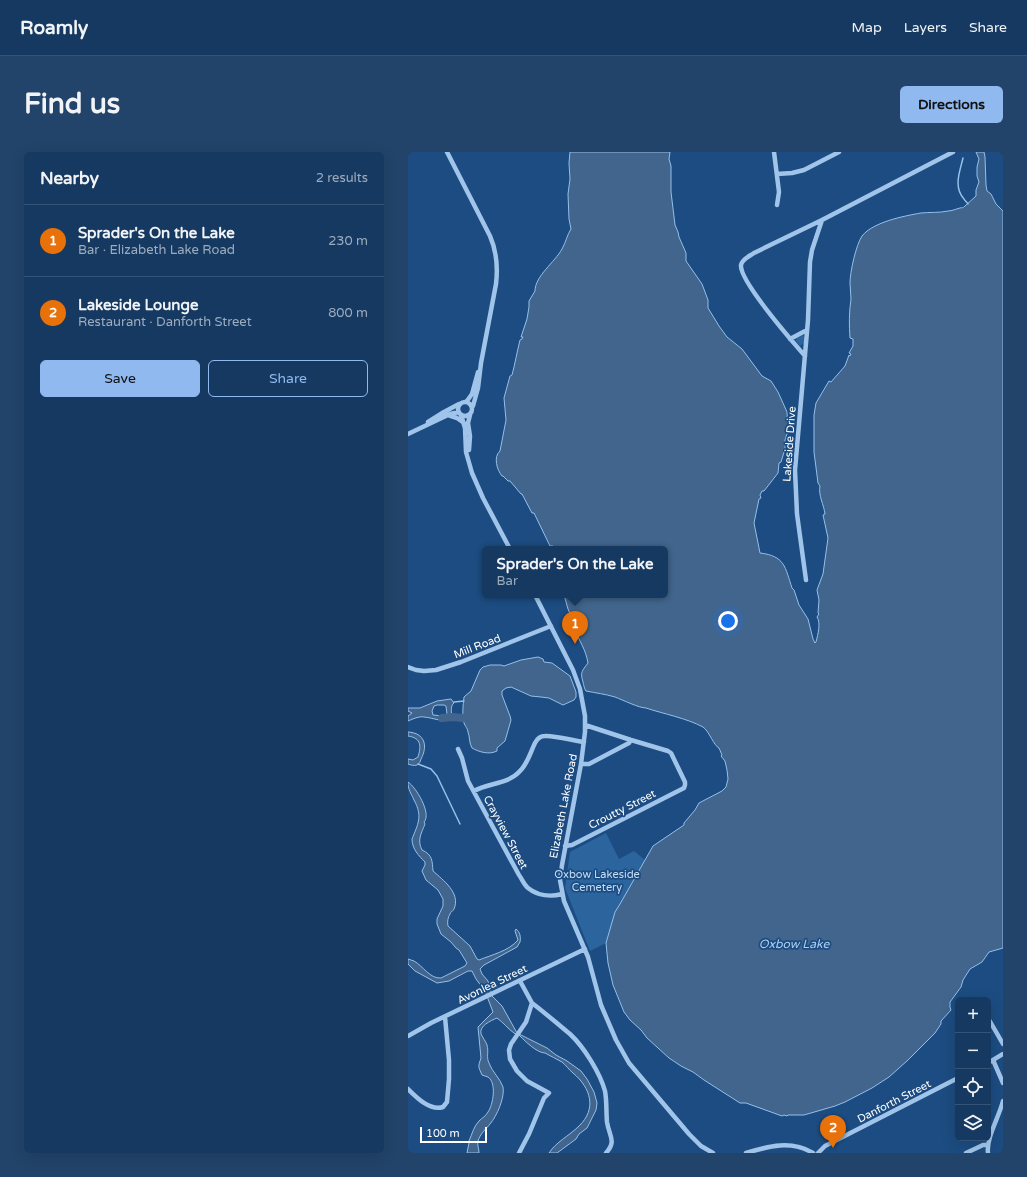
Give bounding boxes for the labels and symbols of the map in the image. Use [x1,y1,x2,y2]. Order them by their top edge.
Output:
street label: Lakeside Drive [780,406,799,482]
pin: 1 [562,611,588,644]
your location [718,611,738,631]
street label: Mill Road [452,632,503,661]
street label: Elizabeth Lake Road [547,753,580,859]
street label: Croutty Street [587,787,658,832]
street label: Crayview Street [481,793,530,871]
park label: Oxbow Lakeside Cemetery [554,868,640,894]
water label: Oxbow Lake [759,937,830,951]
street label: Avonlea Street [455,962,529,1007]
street label: Danforth Street [855,1077,933,1126]
pin: 2 [820,1115,846,1148]
scale bar [420,1125,487,1144]

